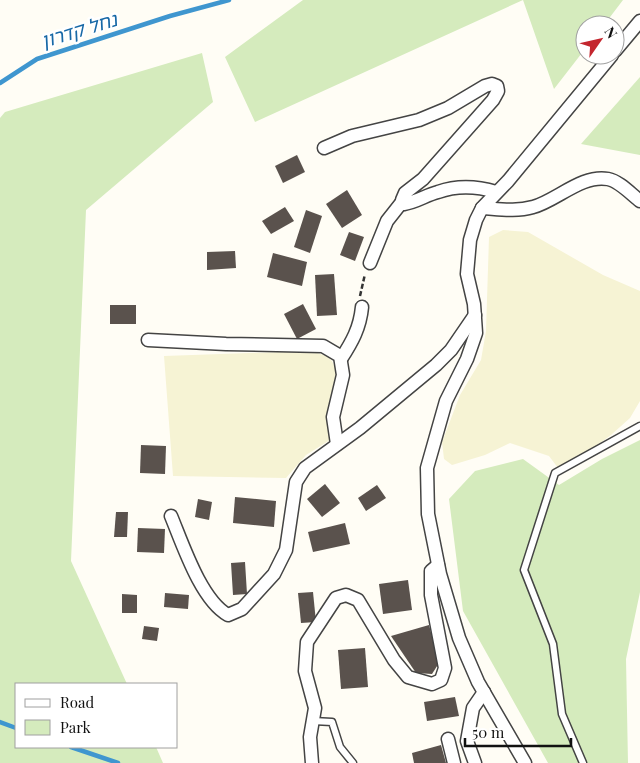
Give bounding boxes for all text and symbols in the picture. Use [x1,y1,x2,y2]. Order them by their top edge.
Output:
water label: נחל קדרון [38,5,121,53]
north arrow [575,15,625,65]
text: N [600,23,622,42]
legend [15,683,178,748]
text: Road [60,692,94,712]
scale bar [465,716,571,748]
text: Park [60,717,92,737]
text: 50 m [472,722,505,742]

